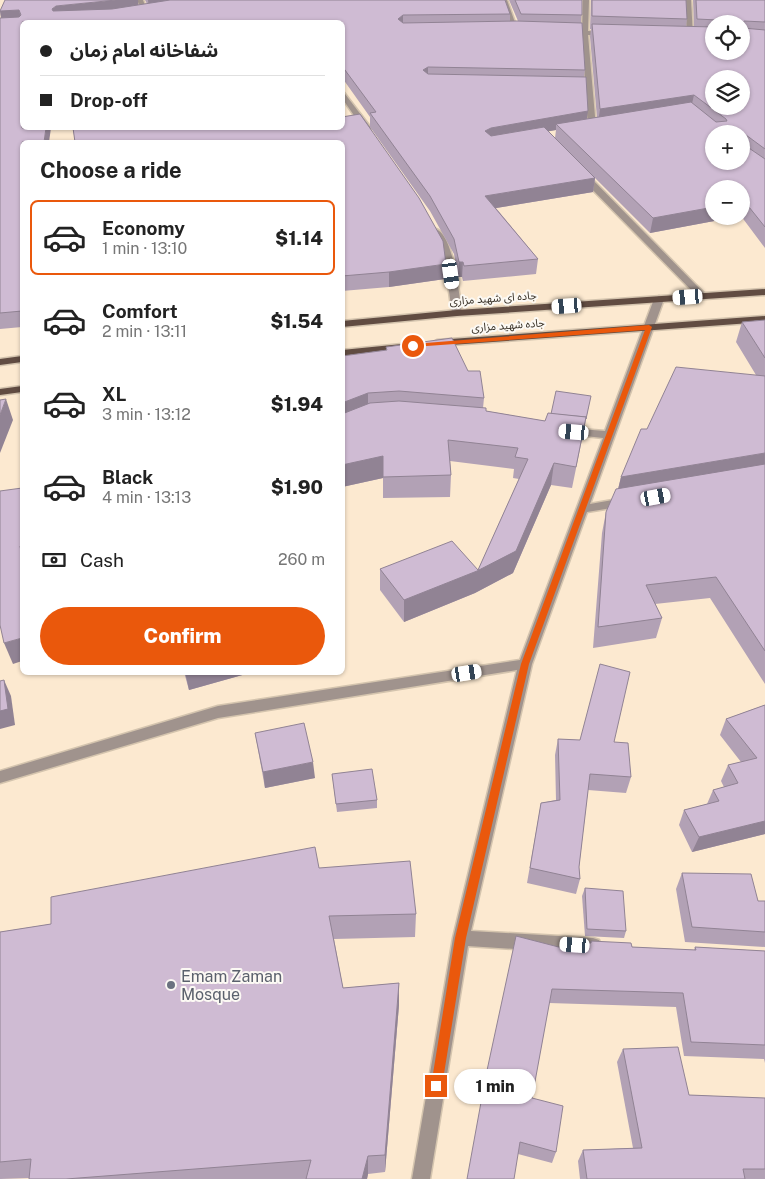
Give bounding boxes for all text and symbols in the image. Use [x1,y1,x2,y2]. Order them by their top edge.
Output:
map controls [705,15,750,225]
button: locate [705,15,750,60]
text: شفاخانه امام زمان [70,39,218,61]
button: layers [705,70,750,115]
text: Drop-off [70,89,147,111]
button: + [705,125,750,170]
text: Choose a ride [40,157,182,183]
button: − [705,180,750,225]
icon: car [42,215,87,260]
text: Economy [102,217,185,239]
text: $1.14 [275,227,323,249]
text: 1 min · 13:10 [102,239,187,258]
car [441,258,460,290]
car [672,288,703,306]
street label: جاده ای شهید مزاری [449,289,538,308]
car [551,297,582,315]
icon: car [42,298,87,343]
text: Comfort [102,300,178,322]
text: $1.54 [270,310,323,332]
street label: جاده شهید مزاری [471,316,546,335]
text: 2 min · 13:11 [102,322,187,341]
route start [402,335,424,357]
icon: car [42,381,87,426]
text: XL [102,383,127,405]
text: $1.94 [271,393,323,415]
text: 3 min · 13:12 [102,405,191,424]
car [558,423,589,441]
icon: car [42,464,87,509]
text: Black [102,466,153,488]
text: $1.90 [271,476,323,498]
car [639,487,672,507]
text: 4 min · 13:13 [102,488,191,507]
icon: cash [40,546,68,574]
text: Cash [80,549,124,571]
text: 260 m [278,550,325,569]
button: Confirm [40,607,325,665]
car [451,663,482,683]
car [559,936,590,954]
place label: Emam Zaman Mosque [181,967,282,1004]
marker: Emam Zaman Mosque [165,979,177,991]
callout: 1 min [454,1068,536,1104]
route end [425,1075,447,1097]
text: 1 min [475,1077,515,1096]

